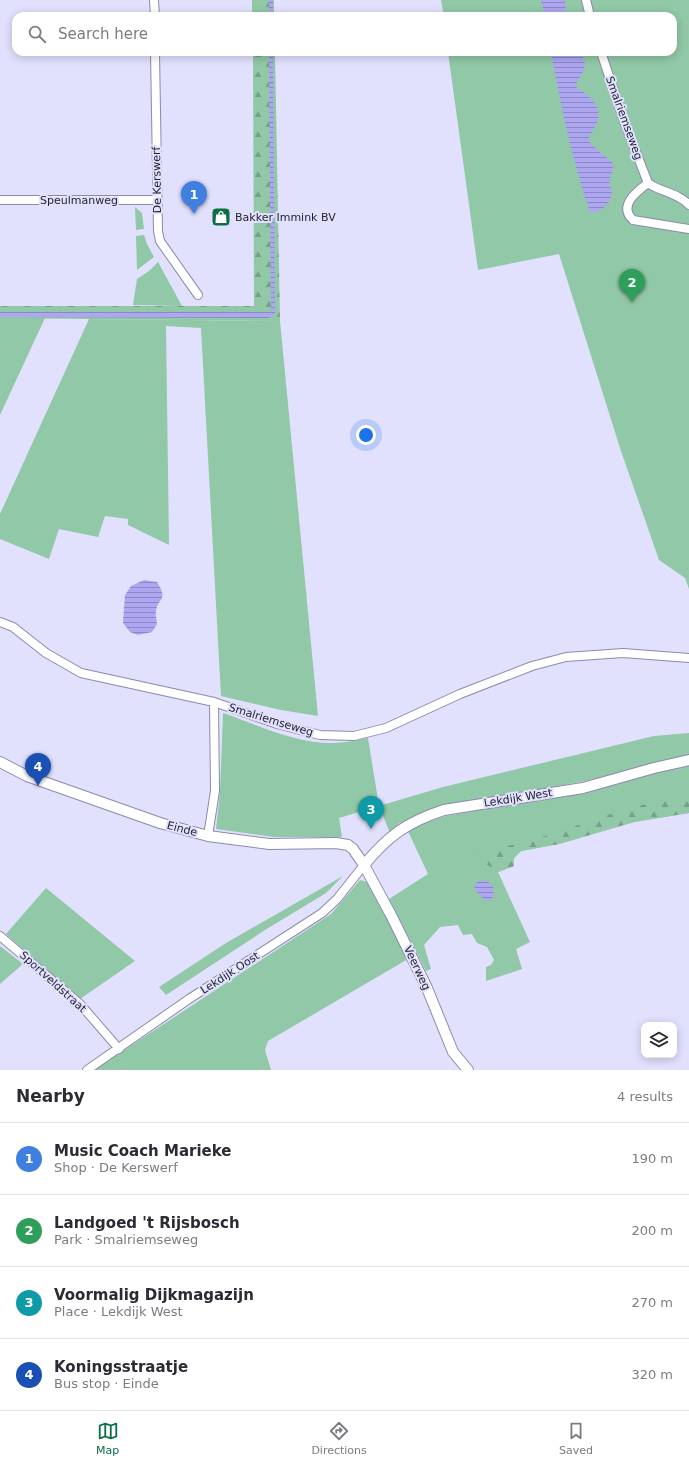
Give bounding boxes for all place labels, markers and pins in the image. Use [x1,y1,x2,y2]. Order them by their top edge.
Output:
pin: 1 [181,181,207,214]
shop icon: Bakker Immink BV [210,206,232,228]
place label: Bakker Immink BV [235,211,336,224]
pin: 2 [619,269,645,302]
pin: 4 [25,753,51,786]
pin: 3 [358,796,384,829]

